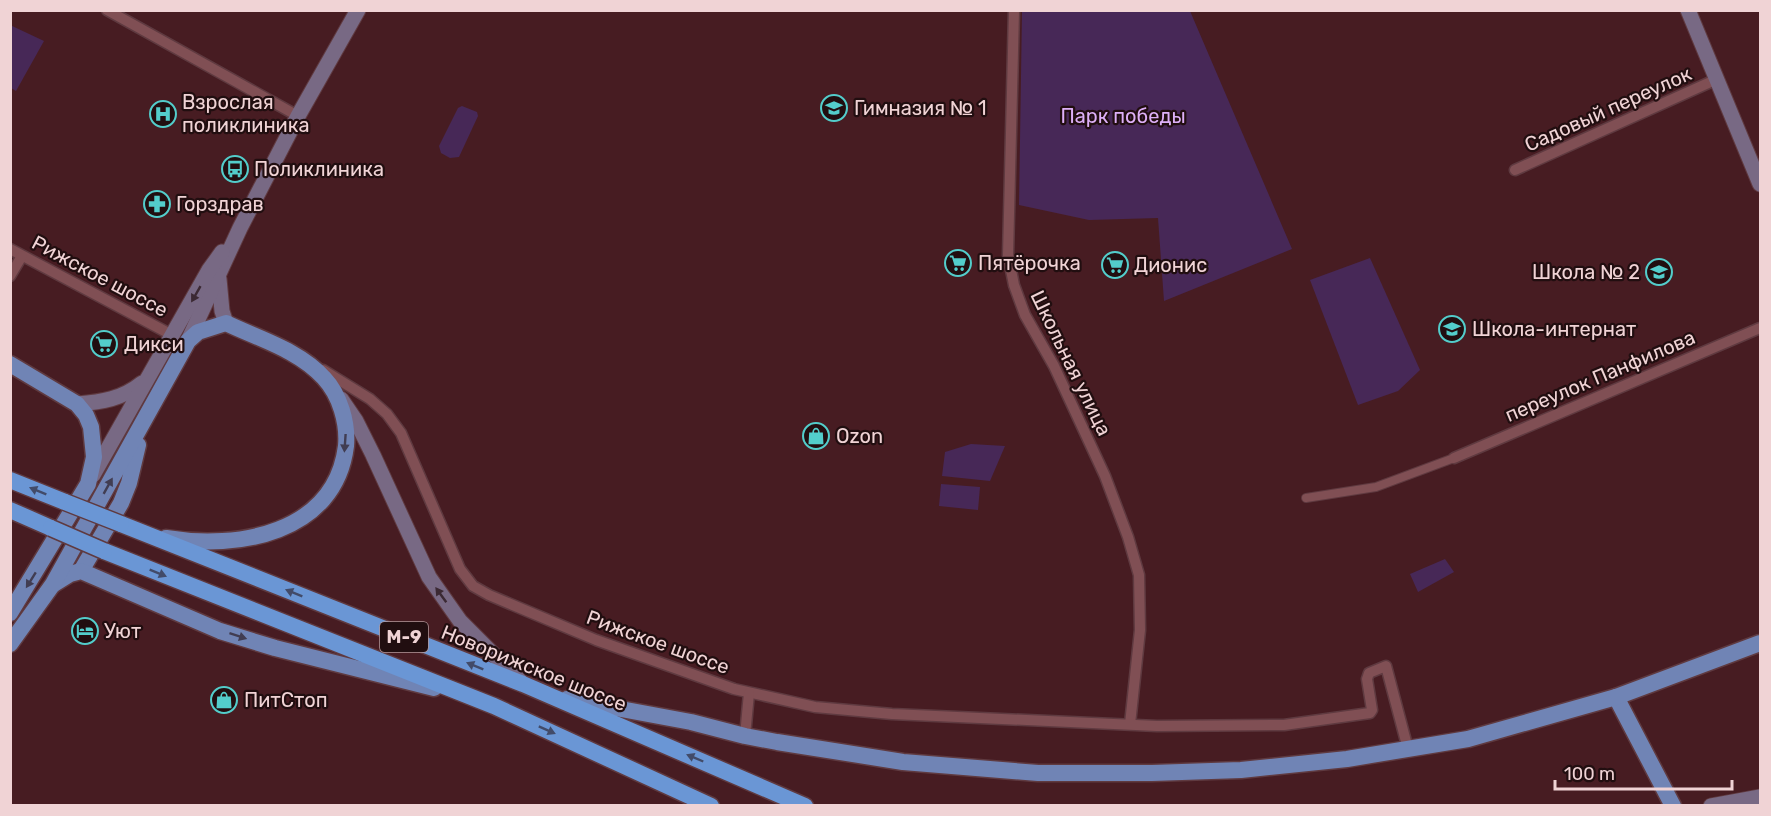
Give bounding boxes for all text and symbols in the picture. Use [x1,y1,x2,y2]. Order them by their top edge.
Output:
street label: Садовый переулок [1521,61,1695,157]
place label: Взрослая поликлиника [182,90,310,137]
school or university icon: Гимназия № 1 [819,93,849,123]
place label: Гимназия № 1 [854,96,987,120]
hospital icon: Взрослая поликлиника [148,99,178,129]
park label: Парк победы [1060,104,1186,128]
bus stop icon: Поликлиника [220,154,250,184]
place label: Поликлиника [254,157,384,181]
pharmacy icon: Горздрав [142,189,172,219]
place label: Горздрав [176,192,264,216]
street label: Рижское шоссе [28,230,172,322]
supermarket icon: Пятёрочка [943,248,973,278]
supermarket icon: Дионис [1100,250,1130,280]
place label: Пятёрочка [978,251,1081,275]
place label: Дионис [1134,253,1207,277]
school or university icon: Школа № 2 [1644,257,1674,287]
place label: Школа № 2 [1532,260,1640,284]
one-way arrow [190,286,201,302]
street label: Школьная улица [1025,286,1117,440]
school or university icon: Школа-интернат [1437,314,1467,344]
place label: Школа-интернат [1472,317,1636,341]
street label: переулок Панфилова [1501,325,1699,427]
supermarket icon: Дикси [89,329,119,359]
place label: Дикси [124,332,184,356]
shop icon: Ozon [801,421,831,451]
place label: Ozon [836,424,883,448]
one-way arrow [341,434,350,453]
one-way arrow [103,477,113,494]
one-way arrow [29,486,47,495]
one-way arrow [149,569,167,578]
one-way arrow [26,572,37,588]
one-way arrow [436,587,448,602]
one-way arrow [285,588,303,597]
street label: Рижское шоссе [583,605,733,679]
hotel icon: Уют [70,616,100,646]
place label: Уют [104,619,141,643]
street label: Новорижское шоссе [438,620,630,716]
road number: М-9 [380,622,428,652]
one-way arrow [229,632,247,642]
one-way arrow [466,660,484,670]
shop icon: ПитСтоп [209,685,239,715]
place label: ПитСтоп [244,688,328,712]
one-way arrow [538,726,555,735]
one-way arrow [686,753,704,762]
scale bar [1555,753,1732,791]
text: 100 m [1564,763,1615,785]

